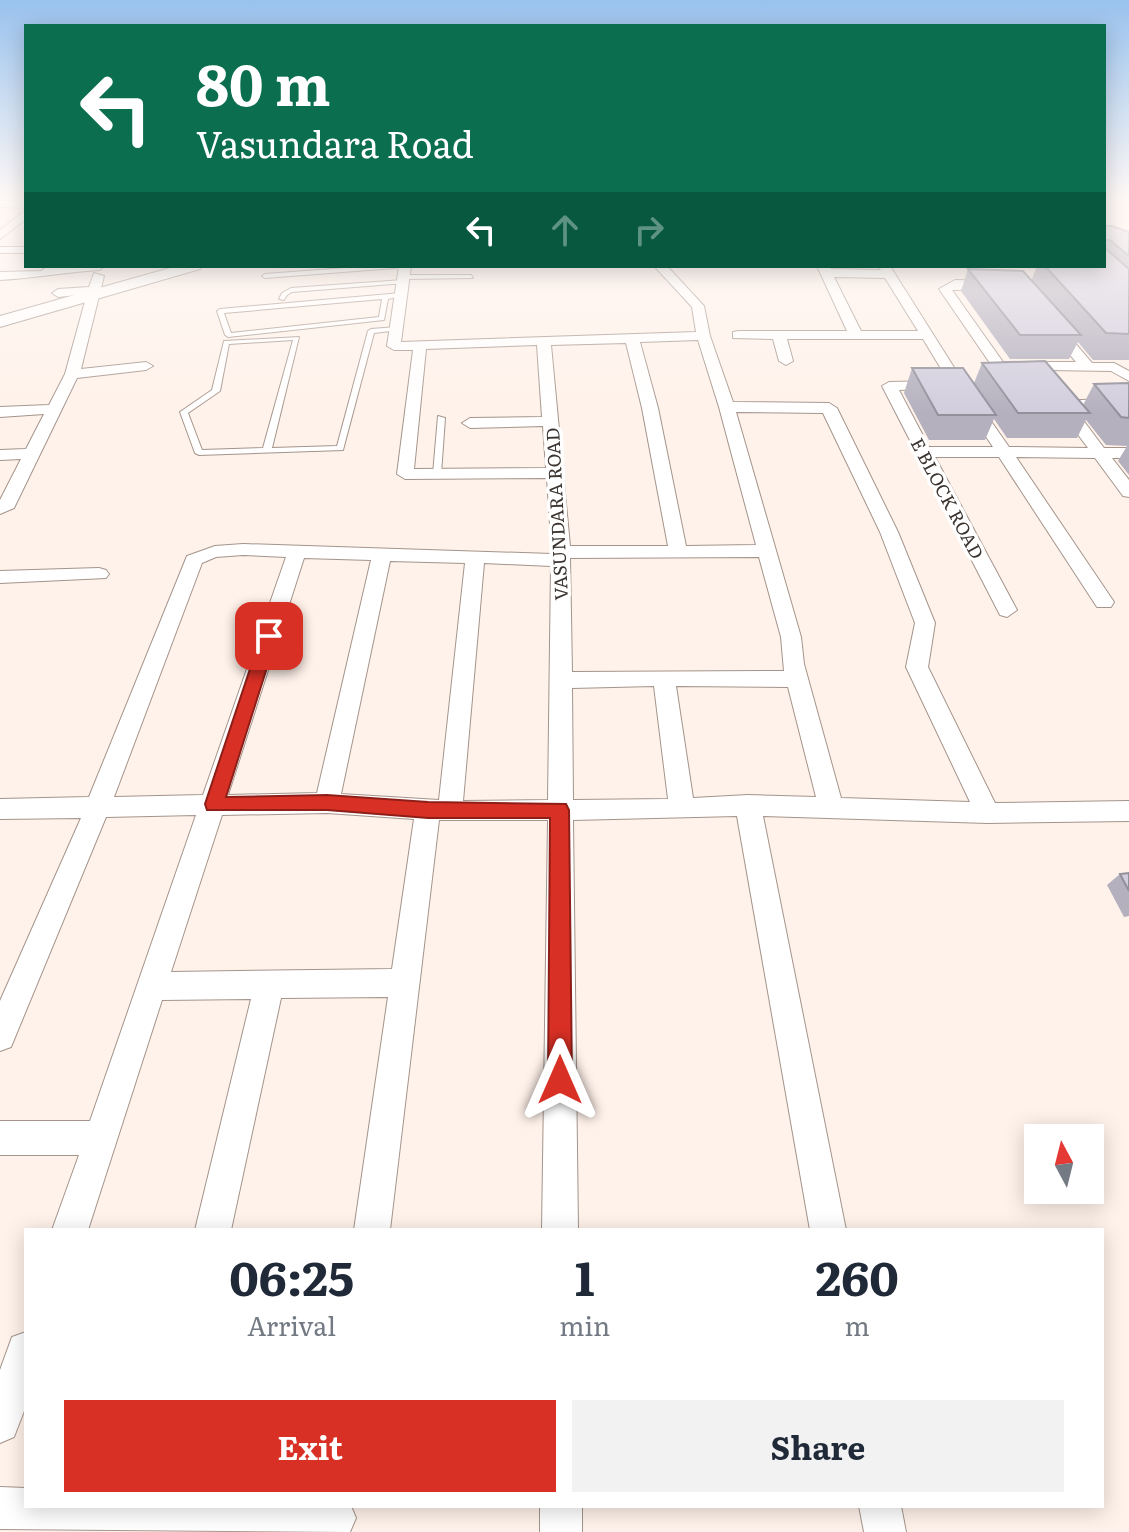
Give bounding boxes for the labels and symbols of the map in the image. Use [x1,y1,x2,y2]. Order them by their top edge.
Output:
street label: VASUNDARA ROAD [538,427,574,601]
street label: E BLOCK ROAD [905,433,991,563]
pin [235,602,303,670]
position arrow [518,1038,602,1122]
north arrow [1024,1124,1104,1204]

